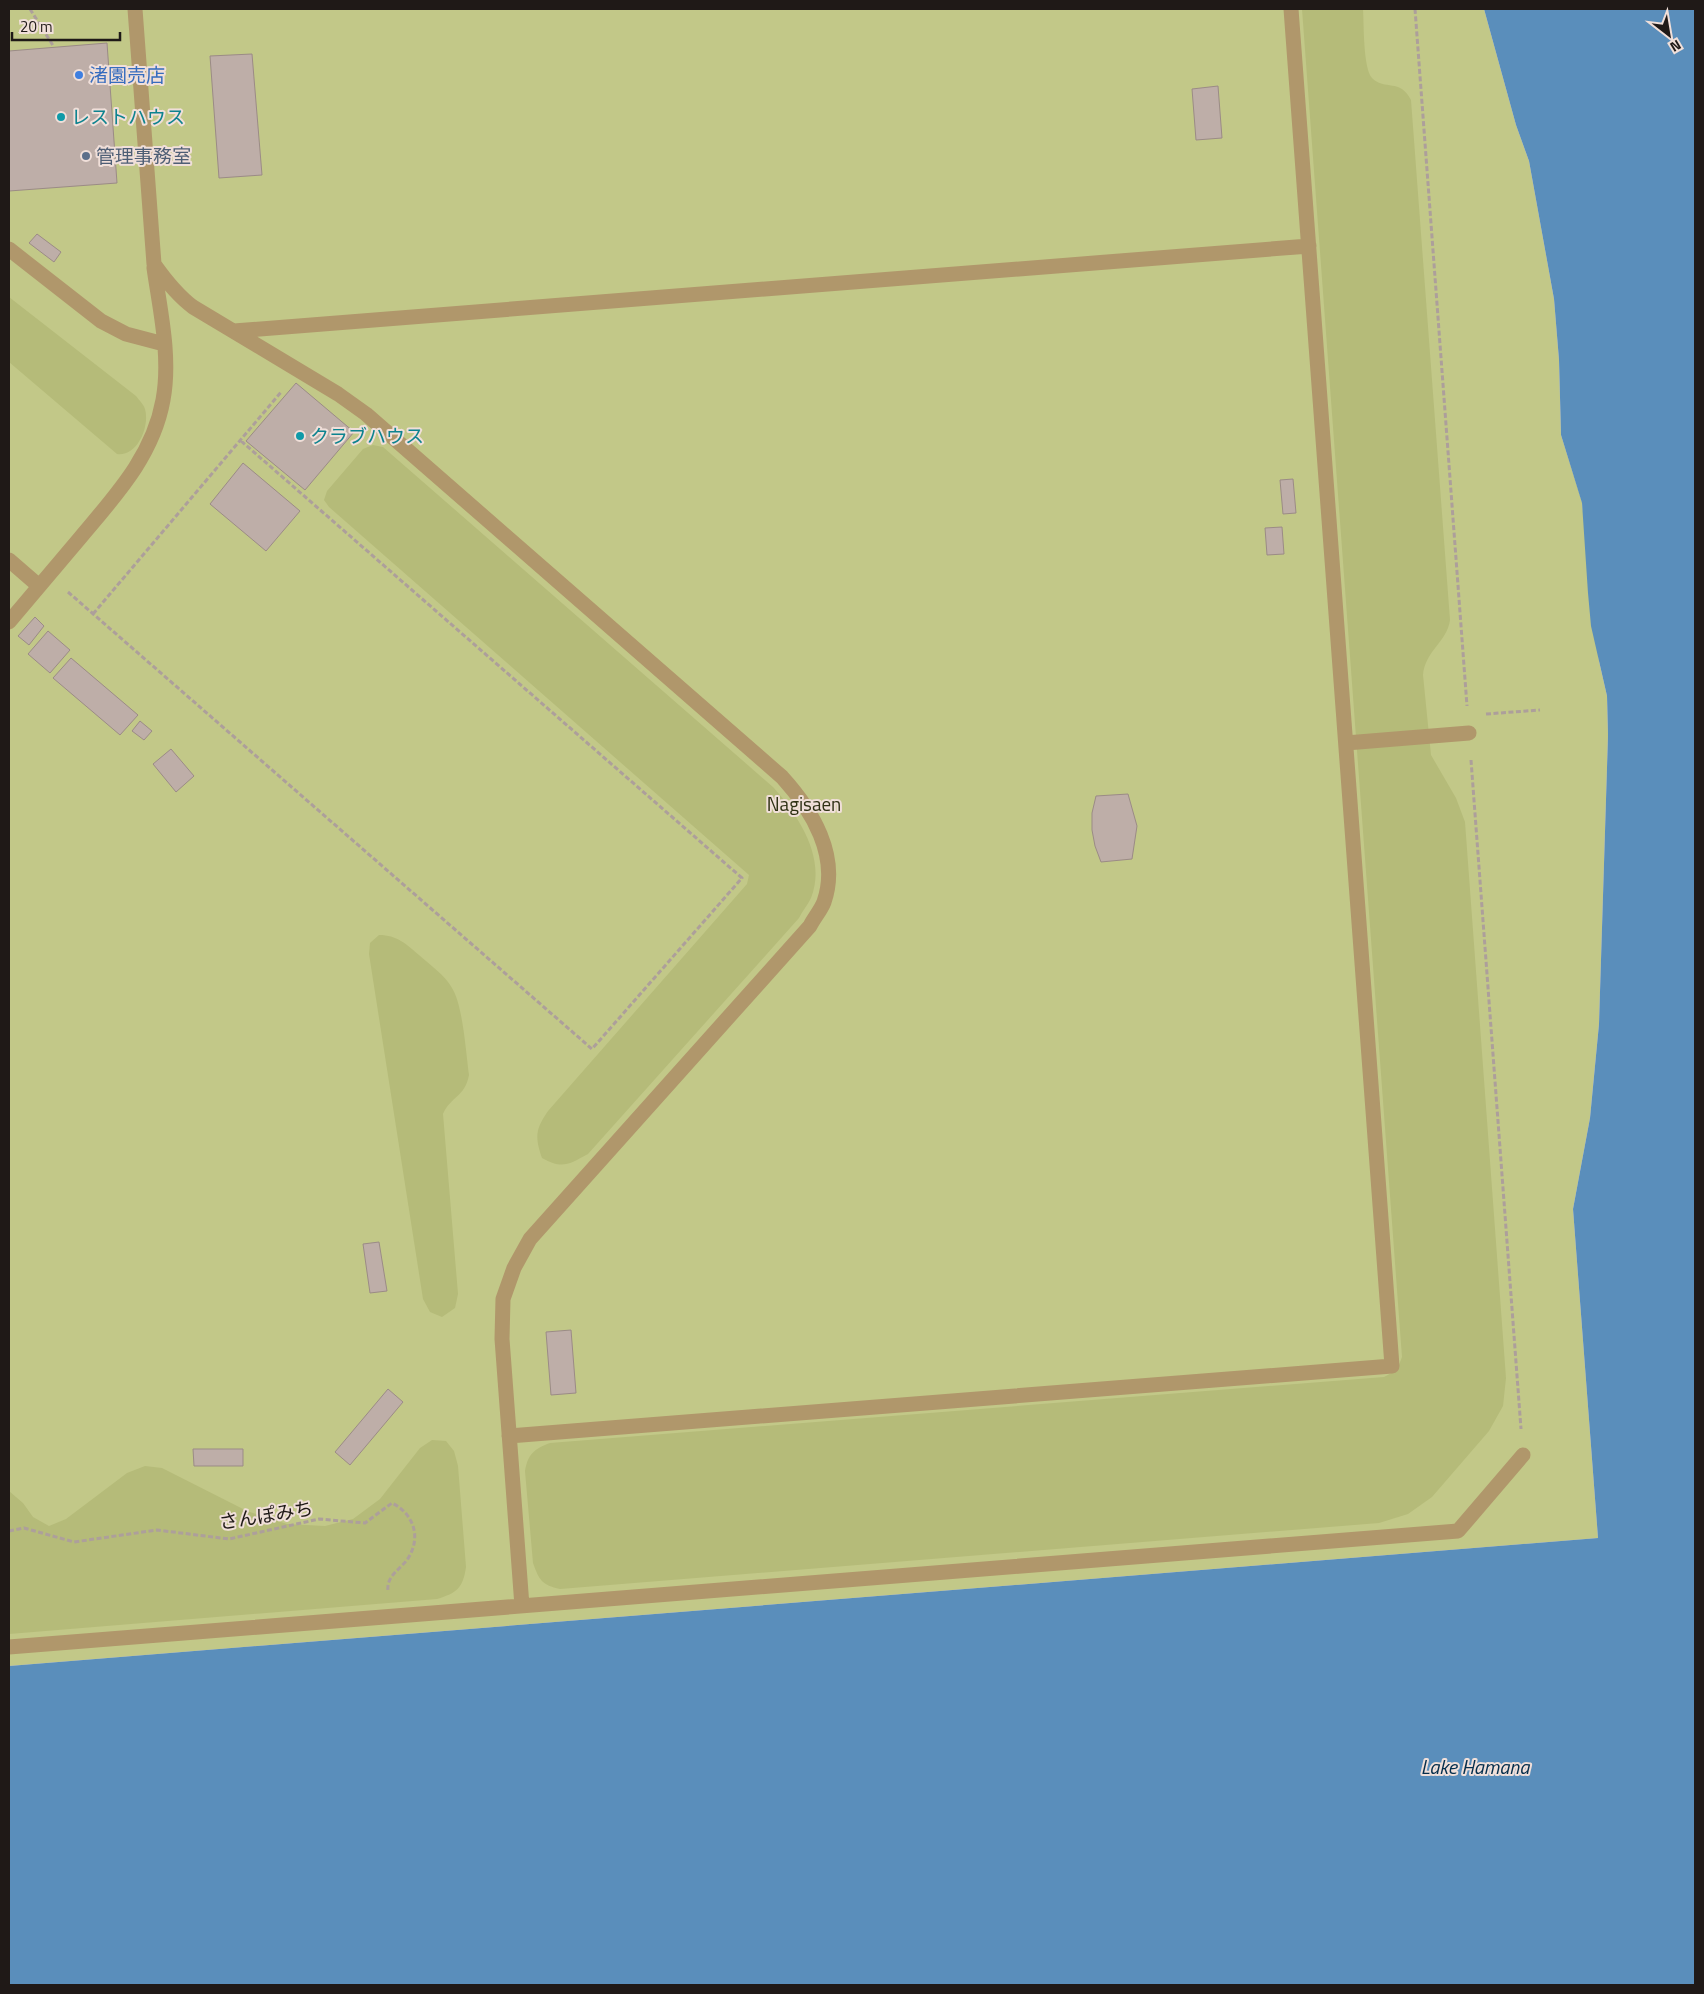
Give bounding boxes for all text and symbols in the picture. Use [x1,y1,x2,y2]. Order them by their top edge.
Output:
scale bar [12,10,120,42]
north arrow [1644,10,1694,60]
text: 20 m [20,15,53,38]
text: N [1666,35,1686,58]
place label: 渚園売店 [89,60,165,89]
marker: 渚園売店 [73,69,85,81]
place label: レストハウス [71,102,185,131]
marker: レストハウス [55,111,67,123]
place label: 管理事務室 [96,141,191,170]
marker: 管理事務室 [80,150,92,162]
place label: クラブハウス [310,421,424,450]
marker: クラブハウス [294,430,306,442]
park label: Nagisaen [767,789,841,818]
street label: さんぽみち [217,1493,315,1536]
water label: Lake Hamana [1421,1751,1530,1782]

